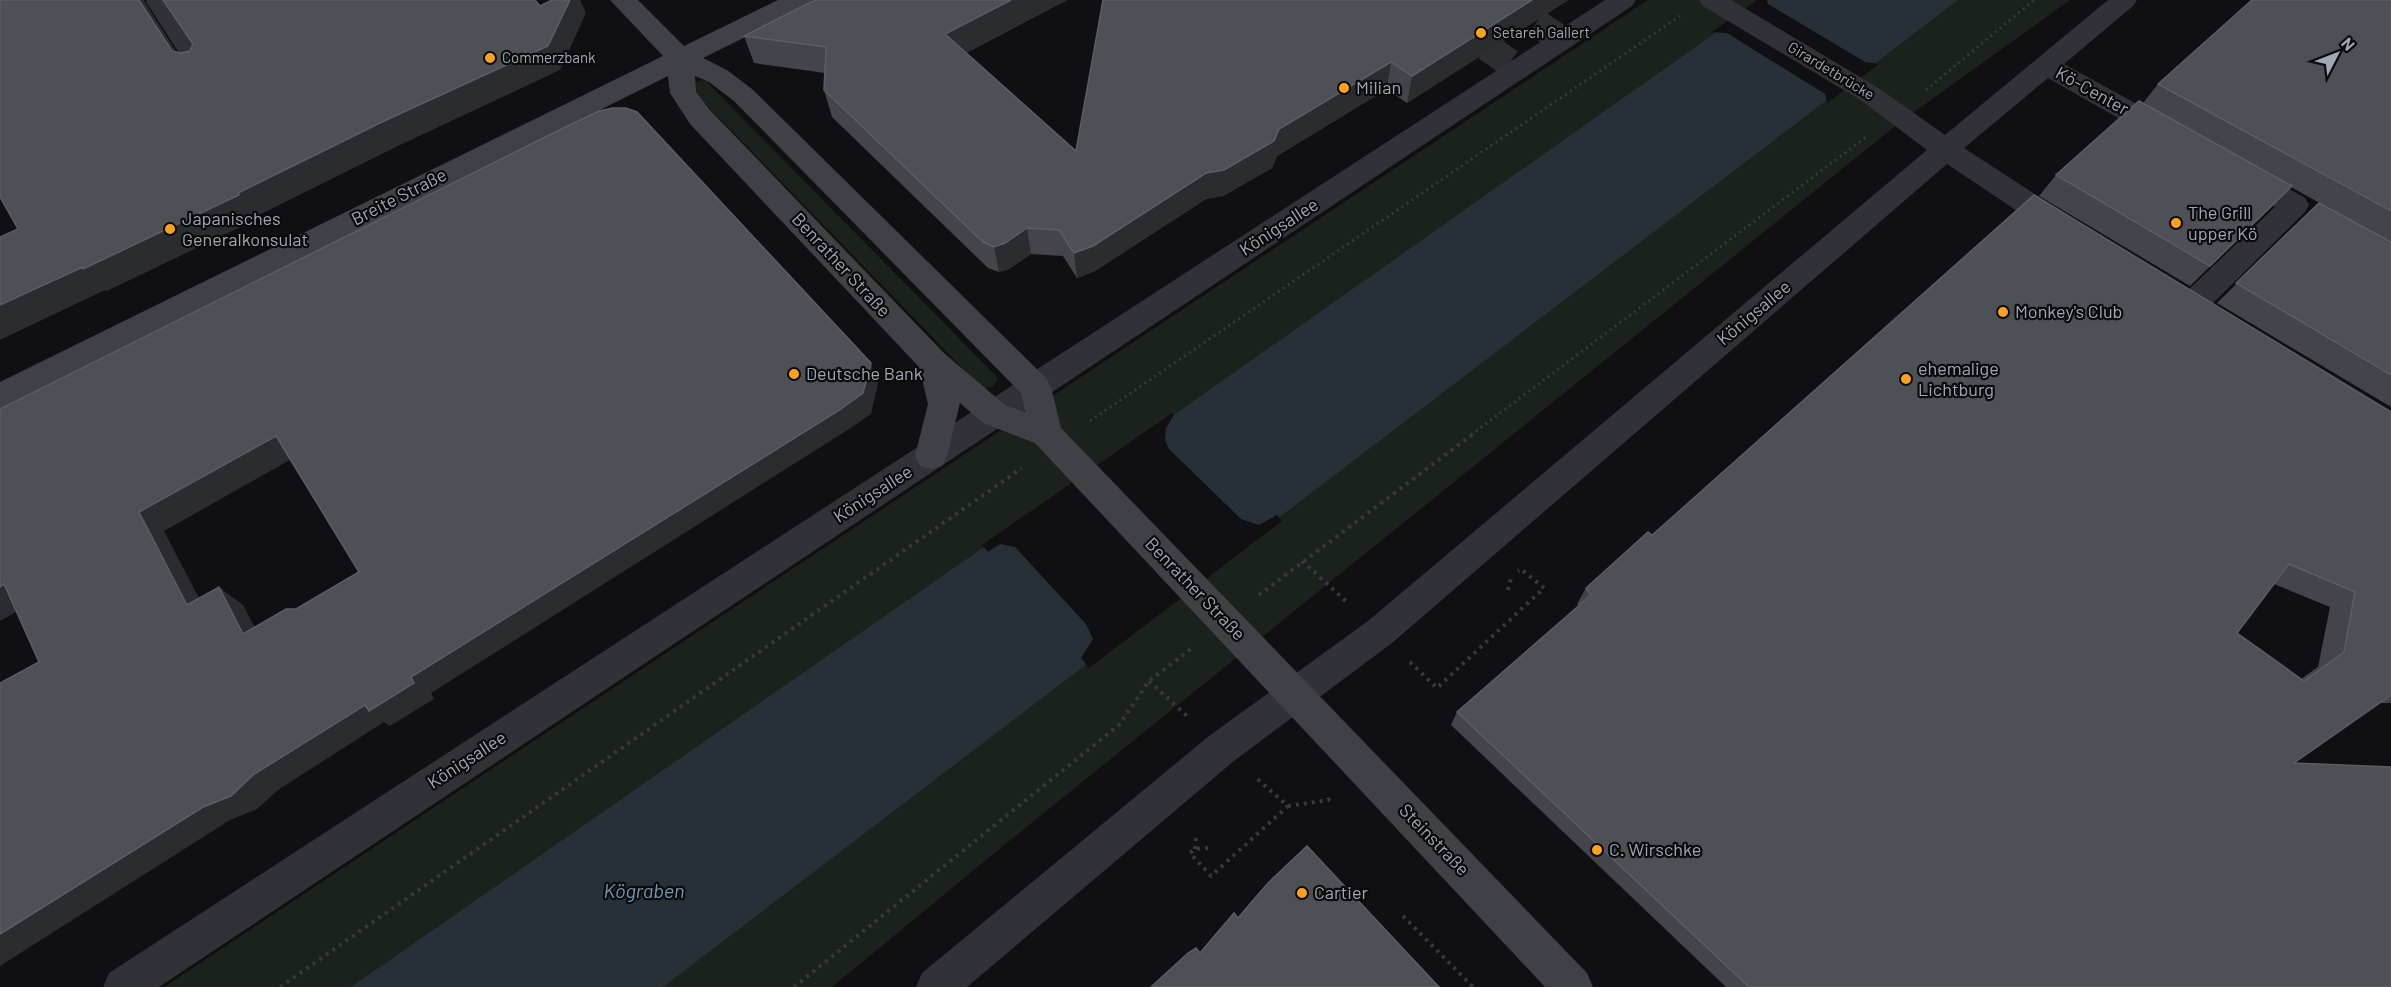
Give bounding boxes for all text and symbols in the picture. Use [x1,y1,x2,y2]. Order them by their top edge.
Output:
place label: Setareh Gallert [1493,23,1590,41]
north arrow [2307,24,2367,84]
marker: Setareh Gallert [1474,26,1488,40]
text: N [2338,33,2359,54]
street label: Girardetbrücke [1785,37,1878,103]
place label: Commerzbank [502,48,596,66]
marker: Commerzbank [483,51,497,65]
street label: Kö-Center [2052,61,2133,119]
place label: Milian [1356,76,1401,98]
marker: Milian [1337,81,1351,95]
street label: Breite Straße [347,163,450,229]
street label: Königsallee [1235,193,1322,260]
place label: The Grill upper Kö [2188,201,2258,244]
place label: Japanisches Generalkonsulat [182,207,308,250]
street label: Benrather Straße [788,208,896,321]
marker: The Grill upper Kö [2169,216,2183,230]
marker: Japanisches Generalkonsulat [163,222,177,236]
street label: Königsallee [1712,275,1795,349]
place label: Monkey's Club [2015,300,2122,322]
marker: Monkey's Club [1996,305,2010,319]
place label: ehemalige Lichtburg [1918,357,1999,400]
place label: Deutsche Bank [806,362,923,384]
marker: Deutsche Bank [787,367,801,381]
marker: ehemalige Lichtburg [1899,372,1913,386]
street label: Königsallee [829,460,916,527]
street label: Benrather Straße [1141,532,1250,644]
street label: Königsallee [423,726,510,793]
street label: Steinstraße [1395,799,1474,880]
place label: C. Wirschke [1609,838,1701,860]
marker: C. Wirschke [1590,843,1604,857]
water label: Kögraben [604,878,684,902]
place label: Cartier [1314,881,1369,903]
marker: Cartier [1295,886,1309,900]

